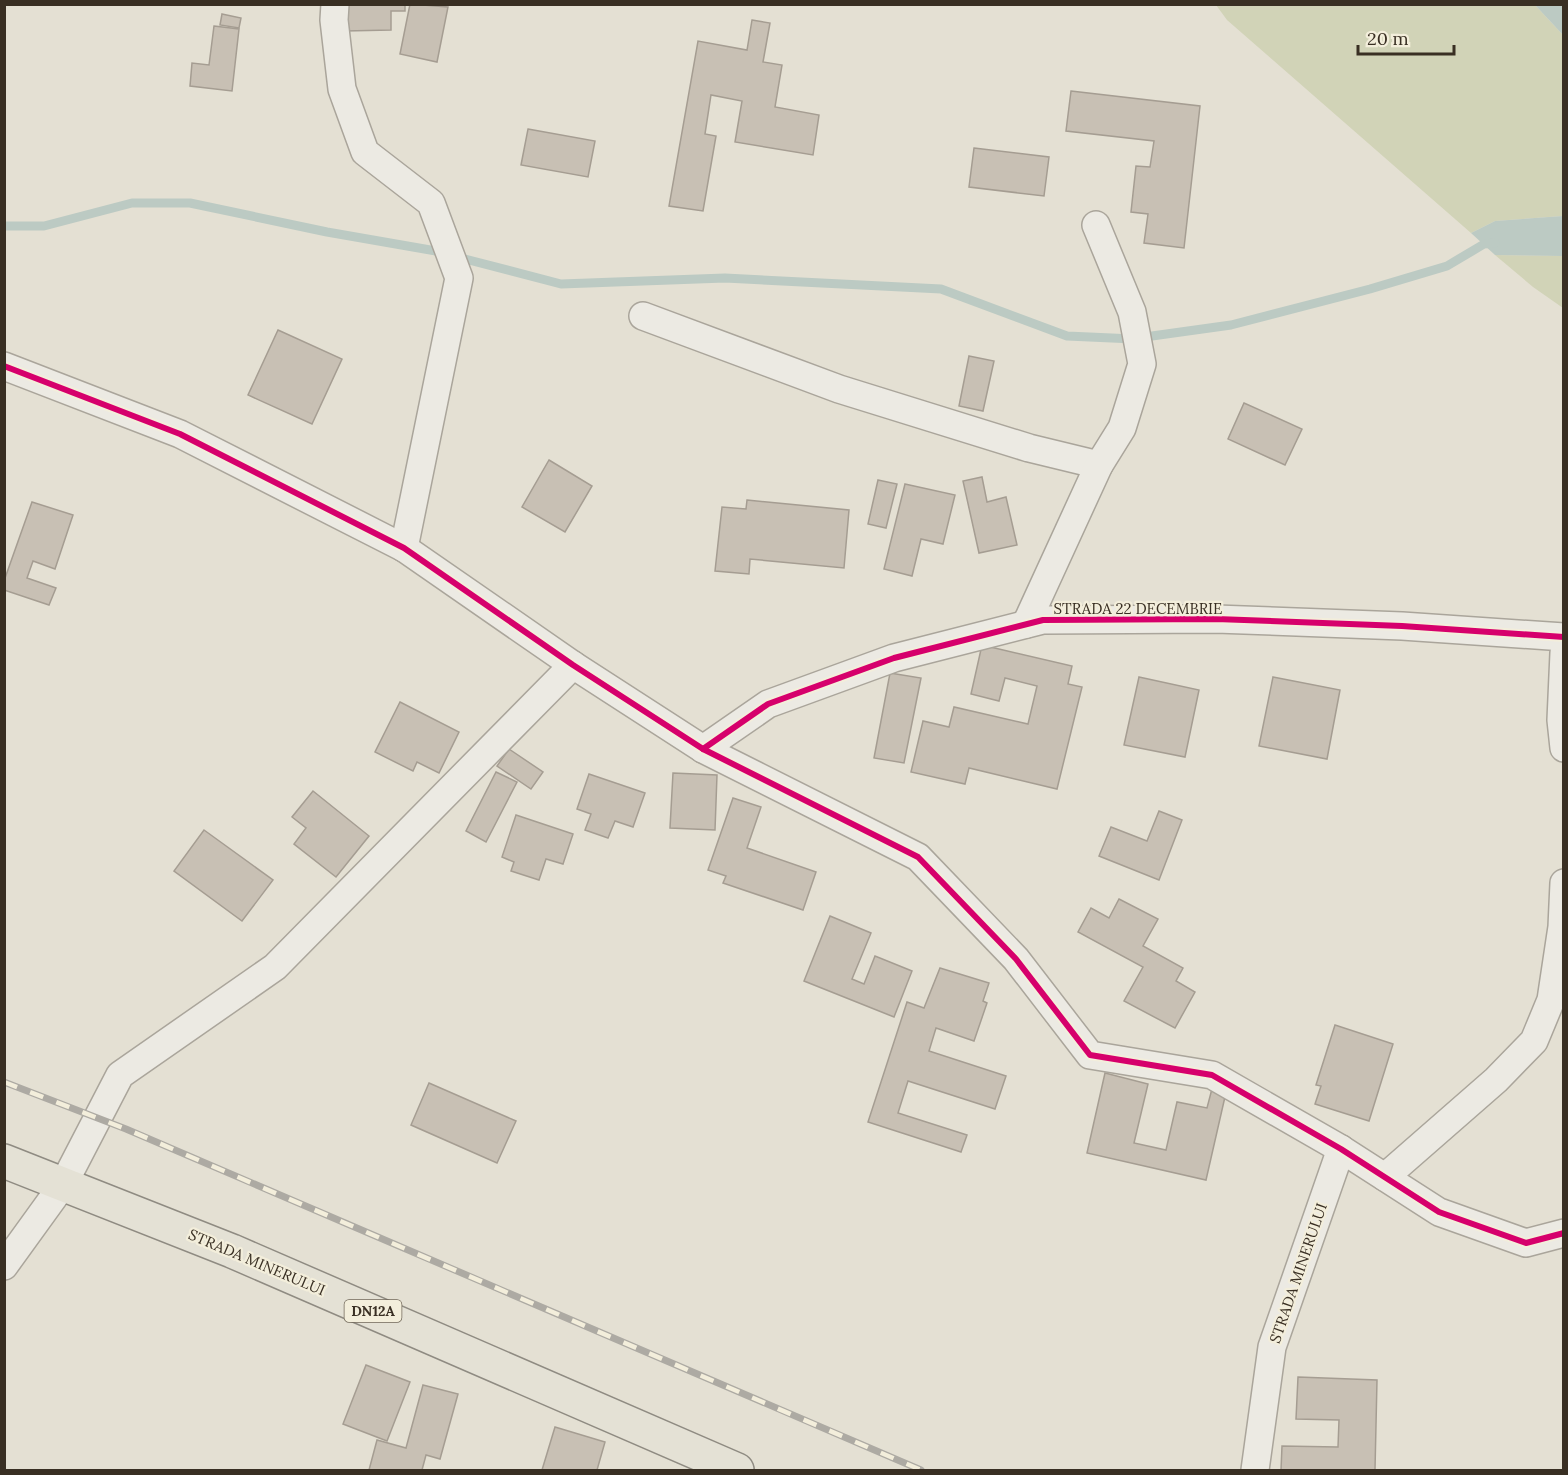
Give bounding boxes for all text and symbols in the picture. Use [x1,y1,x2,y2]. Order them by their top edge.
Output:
scale bar [1358,18,1454,56]
text: 20 m [1367,27,1409,50]
street label: STRADA 22 DECEMBRIE [1054,599,1222,618]
street label: STRADA MINERULUI [1265,1200,1331,1346]
street label: STRADA MINERULUI [186,1225,328,1299]
road number: DN12A [344,1300,401,1322]

